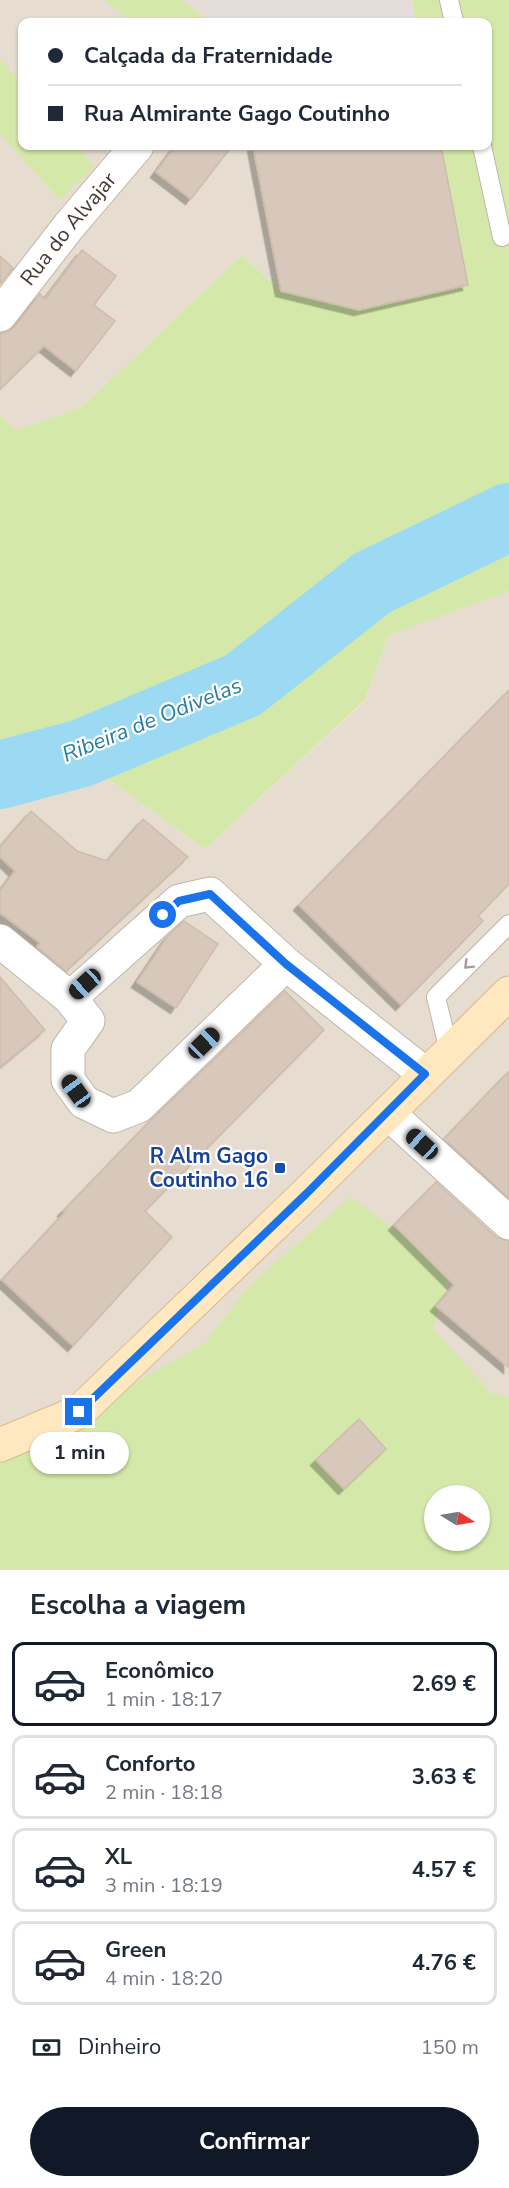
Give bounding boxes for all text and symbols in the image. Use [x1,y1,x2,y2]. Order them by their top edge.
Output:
text: Calçada da Fraternidade [84,41,333,71]
text: Rua Almirante Gago Coutinho [84,99,390,129]
street label: Rua do Alvajar [14,166,123,291]
water label: Ribeira de Odivelas [58,670,246,770]
route start [149,901,176,928]
one-way arrow [464,958,475,969]
car [66,965,104,1003]
car [185,1024,223,1062]
car [58,1071,94,1111]
car [403,1125,441,1163]
place label: R Alm Gago Coutinho 16 [149,1142,268,1194]
marker: R Alm Gago Coutinho 16 [273,1161,287,1175]
route end [65,1398,92,1425]
callout: 1 min [29,1433,128,1475]
text: 1 min [54,1439,105,1466]
north arrow [424,1485,490,1551]
map controls [424,1485,490,1551]
text: Escolha a viagem [30,1587,246,1624]
text: Econômico [105,1656,214,1686]
icon: car [33,1657,87,1711]
text: 2.69 € [412,1669,476,1699]
text: 1 min · 18:17 [105,1686,223,1713]
text: Conforto [105,1749,195,1779]
icon: car [33,1750,87,1804]
text: 3.63 € [412,1762,476,1792]
text: 2 min · 18:18 [105,1779,223,1806]
text: XL [105,1842,132,1872]
icon: car [33,1843,87,1897]
text: 4.57 € [412,1855,476,1885]
text: 3 min · 18:19 [105,1872,223,1899]
text: Green [105,1935,166,1965]
icon: car [33,1936,87,1990]
text: 4.76 € [412,1948,476,1978]
text: 4 min · 18:20 [105,1965,223,1992]
icon: cash [30,2031,63,2064]
text: Dinheiro [78,2032,161,2062]
text: 150 m [421,2034,479,2061]
button: Confirmar [30,2107,479,2176]

